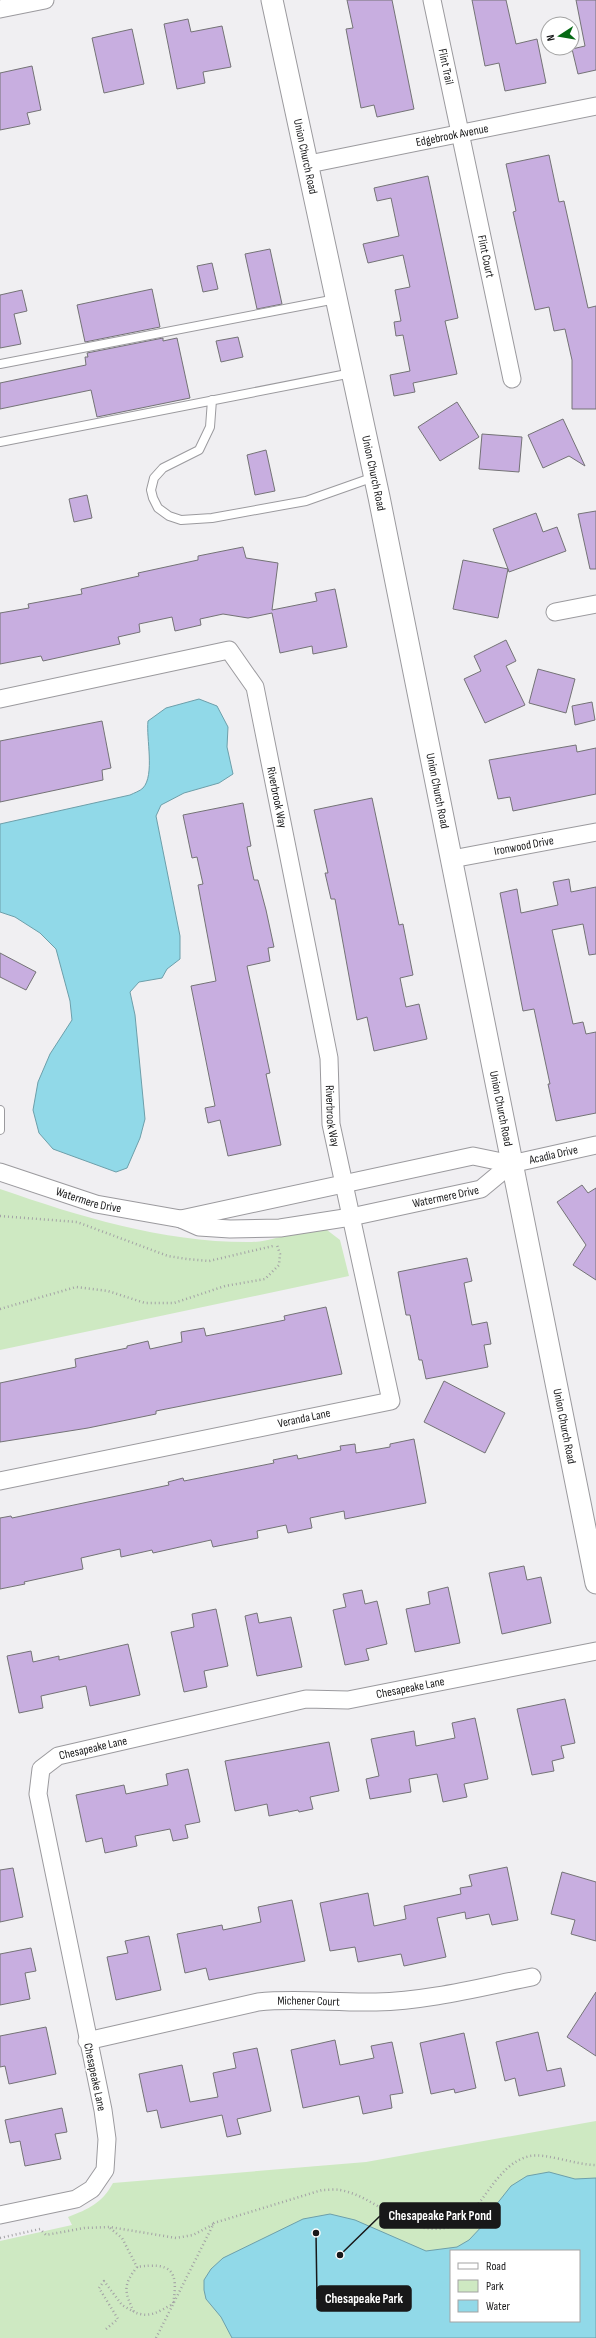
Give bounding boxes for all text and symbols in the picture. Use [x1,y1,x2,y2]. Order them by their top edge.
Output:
north arrow [540,16,580,56]
text: N [544,34,558,42]
street label: Flint Trail [434,47,457,86]
street label: Union Church Road [290,118,321,196]
street label: Edgebrook Avenue [415,121,490,150]
street label: Flint Court [474,234,497,279]
street label: Union Church Road [358,434,389,512]
street label: Union Church Road [422,752,452,830]
street label: Riverbrook Way [263,766,290,830]
street label: Ironwood Drive [493,833,555,859]
street label: Union Church Road [486,1070,516,1148]
street label: Riverbrook Way [322,1085,343,1149]
street label: Acadia Drive [527,1142,579,1168]
street label: Watermere Drive [411,1183,481,1212]
street label: Watermere Drive [54,1184,123,1216]
street label: Union Church Road [549,1387,579,1465]
street label: Veranda Lane [276,1406,332,1431]
street label: Chesapeake Lane [375,1674,446,1702]
street label: Chesapeake Lane [58,1733,129,1764]
street label: Michener Court [277,1993,340,2010]
street label: Chesapeake Lane [80,2042,109,2113]
callout: Chesapeake Park Pond [380,2203,500,2228]
text: Chesapeake Park Pond [388,2208,492,2224]
legend [450,2250,580,2322]
text: Road [486,2259,506,2274]
text: Park [486,2279,504,2294]
callout: Chesapeake Park [317,2286,411,2311]
text: Chesapeake Park [325,2291,404,2307]
text: Water [486,2299,510,2314]

